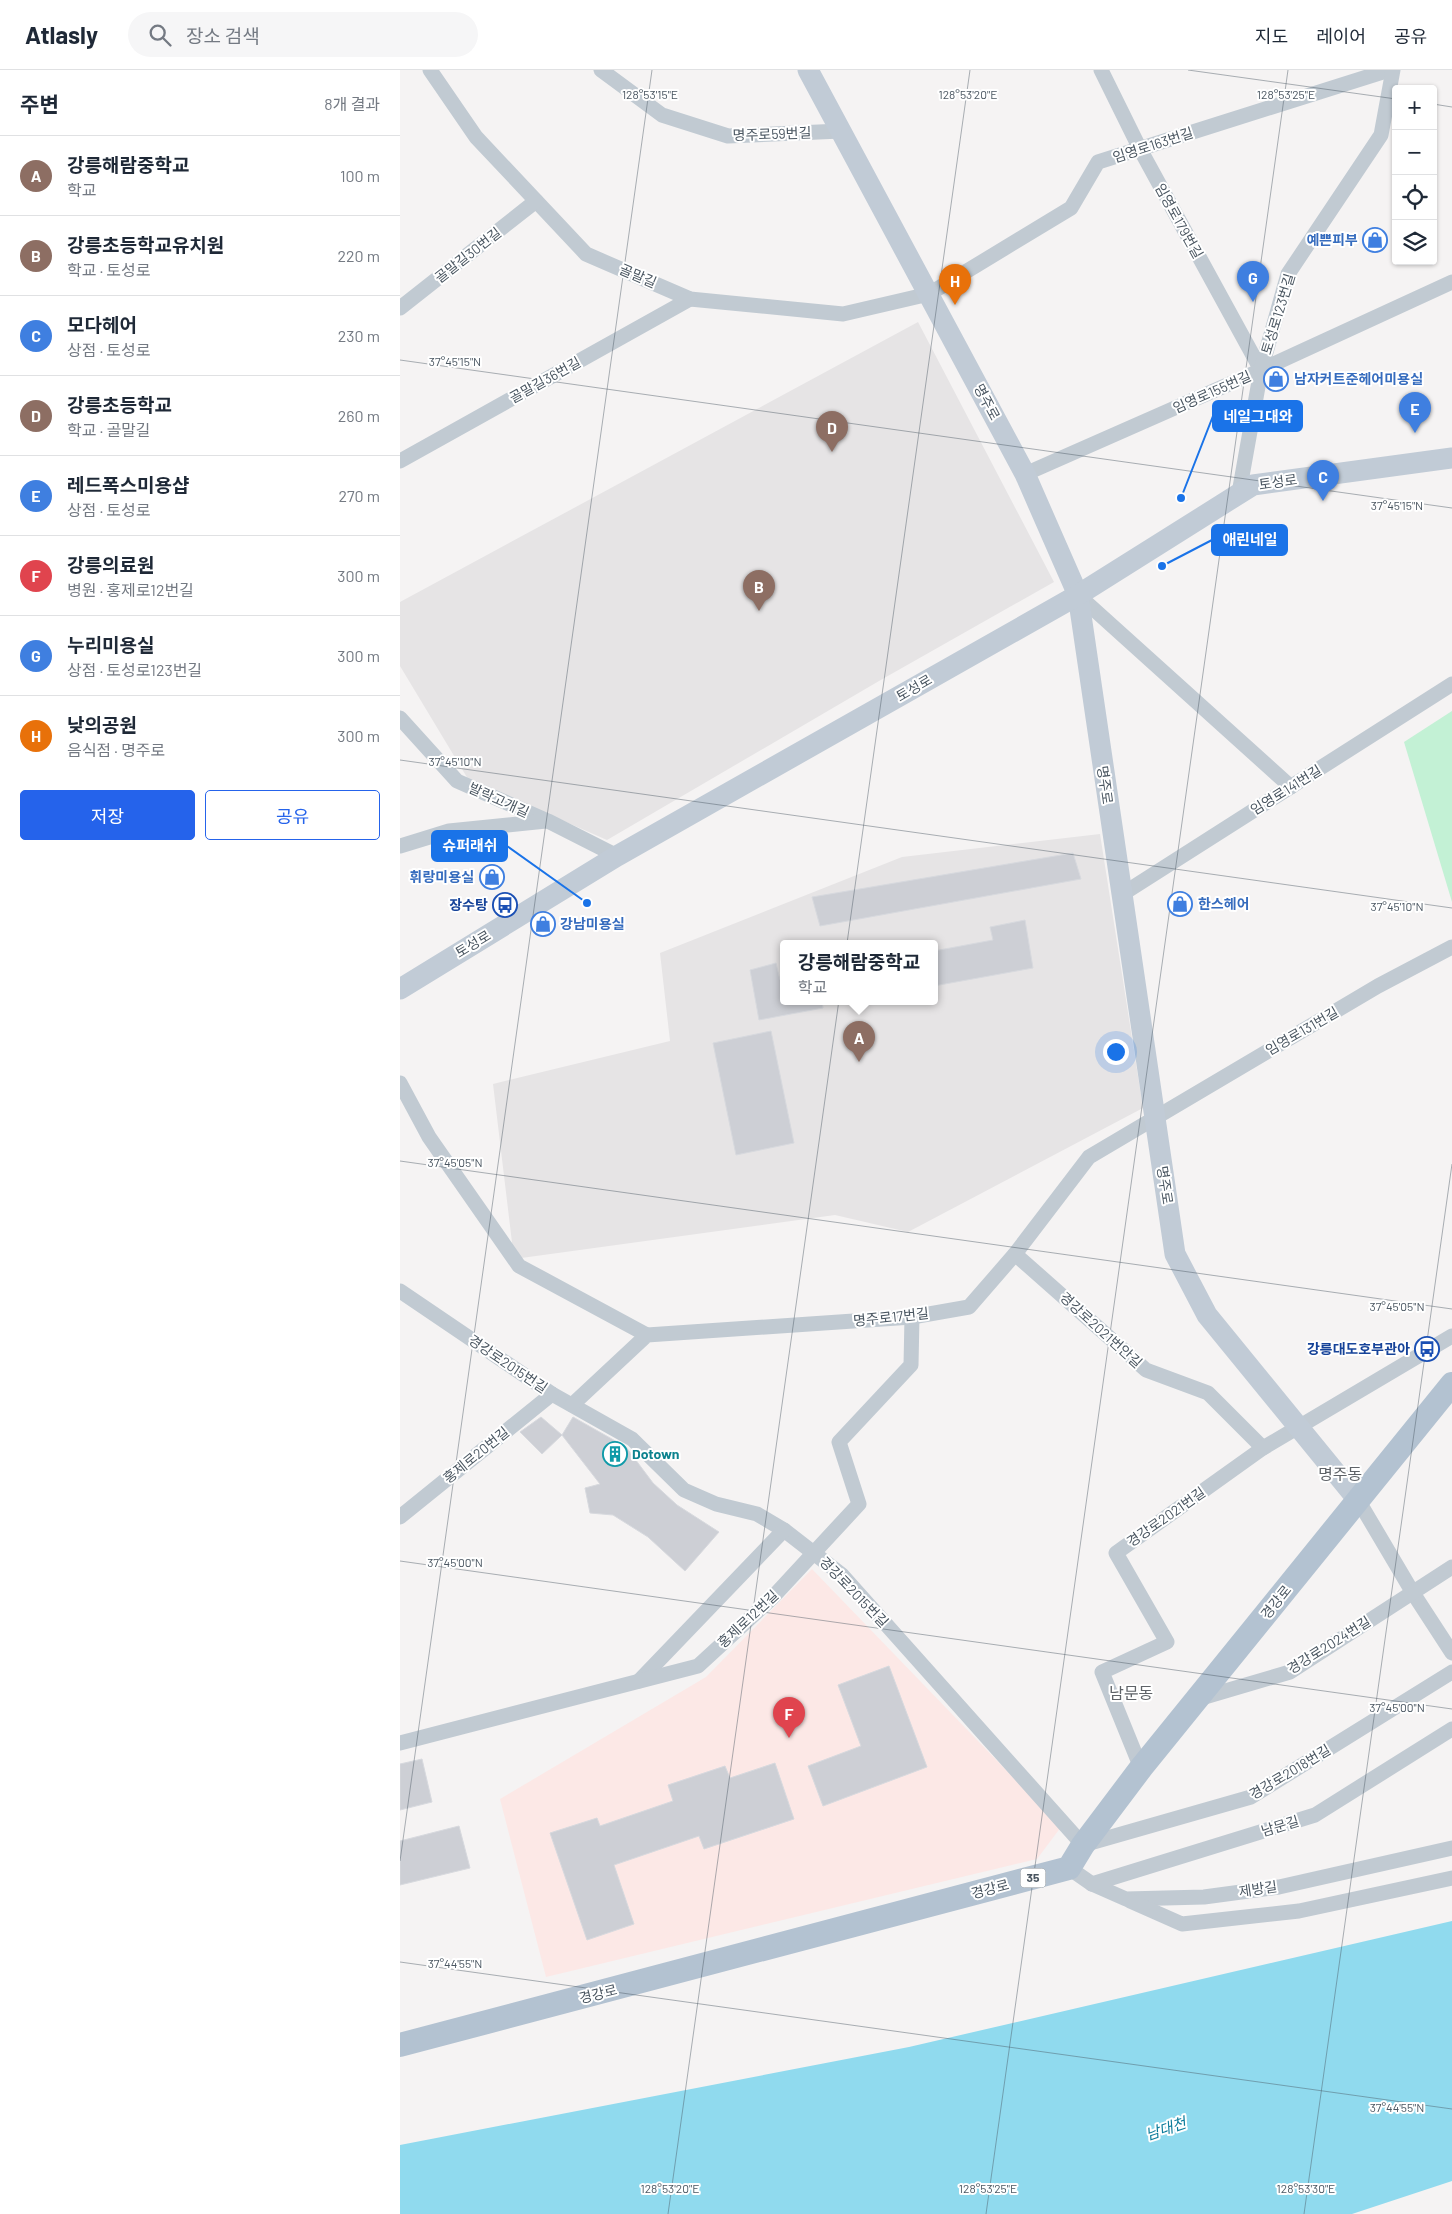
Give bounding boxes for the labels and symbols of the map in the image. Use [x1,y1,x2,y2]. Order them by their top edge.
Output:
text: 128°53'15"E [622,87,678,101]
text: 128°53'20"E [938,87,998,101]
text: 128°53'25"E [1257,87,1315,101]
street label: 명주로59번길 [732,124,812,143]
street label: 임영로163번길 [1110,124,1195,166]
street label: 임영로179번길 [1152,180,1207,261]
street label: 골말길30번길 [431,223,504,286]
shop icon: 예쁜피부 [1362,227,1388,253]
place label: 예쁜피부 [1306,231,1358,248]
street label: 골말길 [617,260,659,291]
pin: G [1237,261,1269,302]
pin: H [939,264,971,305]
street label: 토성로123번길 [1257,271,1298,356]
street label: 골말길36번길 [506,353,583,406]
text: 37°45'15"N [429,354,481,368]
shop icon: 남자커트준헤어미용실 [1263,366,1289,392]
street label: 임영로155번길 [1170,367,1253,416]
place label: 남자커트준헤어미용실 [1294,370,1423,387]
street label: 명주로 [971,381,1004,423]
pin: E [1399,392,1431,433]
callout: 네일그대와 [1213,401,1302,431]
text: 네일그대와 [1223,407,1293,425]
pin: D [816,411,848,452]
pin: C [1307,460,1339,501]
street label: 토성로 [1258,470,1298,493]
text: 37°45'15"N [1371,498,1423,512]
callout: 애린네일 [1212,525,1287,555]
text: 애린네일 [1222,530,1278,548]
pin: B [743,570,775,611]
street label: 토성로 [893,670,935,705]
text: 37°45'10"N [428,754,482,768]
street label: 임영로141번길 [1247,761,1324,818]
street label: 명주로 [1094,765,1117,805]
street label: 발락고개길 [466,779,532,820]
callout: 슈퍼래쉬 [432,831,507,861]
text: 슈퍼래쉬 [442,836,498,854]
shop icon: 휘랑미용실 [479,864,505,890]
place label: 휘랑미용실 [410,868,474,885]
shop icon: 한스헤어 [1167,891,1193,917]
bus stop icon: 장수탕 [492,892,518,918]
place label: 한스헤어 [1198,895,1250,912]
place label: 장수탕 [449,896,488,913]
text: 37°45'10"N [1370,899,1424,913]
shop icon: 강남미용실 [530,911,556,937]
place label: 강남미용실 [560,915,624,932]
street label: 토성로 [452,926,494,961]
street label: 임영로131번길 [1262,1003,1341,1058]
pin: A [843,1021,875,1062]
your location [1103,1039,1129,1065]
text: 37°45'05"N [427,1155,483,1169]
street label: 명주로 [1154,1165,1177,1205]
street label: 경강로2021번안길 [1057,1288,1146,1371]
text: 37°45'05"N [1369,1299,1425,1313]
street label: 명주로17번길 [852,1304,930,1329]
street label: 경강로2015번길 [466,1331,551,1396]
bus stop icon: 강릉대도호부관아 [1414,1336,1440,1362]
place label: 강릉대도호부관아 [1307,1340,1410,1357]
street label: 홍제로20번길 [439,1423,512,1486]
building icon: Dotown [602,1441,628,1467]
place label: Dotown [632,1445,680,1462]
district label: 명주동 [1318,1464,1362,1483]
street label: 경강로2021번길 [1123,1483,1208,1550]
street label: 경강로2015번길 [816,1553,892,1630]
text: 37°45'00"N [427,1555,483,1569]
street label: 경강로 [1257,1581,1294,1622]
street label: 홍제로12번길 [714,1586,782,1651]
street label: 경강로2024번길 [1284,1612,1374,1677]
district label: 남문동 [1109,1683,1153,1702]
pin: F [773,1697,805,1738]
text: 37°45'00"N [1369,1700,1425,1714]
street label: 경강로2018번길 [1246,1741,1333,1802]
street label: 남문길 [1259,1812,1301,1839]
road number: 35 [1020,1869,1046,1888]
street label: 경강로 [969,1875,1011,1902]
street label: 제방길 [1238,1877,1278,1900]
text: 37°44'55"N [428,1956,482,1970]
street label: 경강로 [577,1981,619,2006]
text: 37°44'55"N [1370,2100,1424,2114]
water label: 남대천 [1143,2112,1190,2143]
text: 128°53'20"E [640,2181,700,2195]
text: 128°53'25"E [959,2181,1017,2195]
text: 128°53'30"E [1277,2181,1335,2195]

